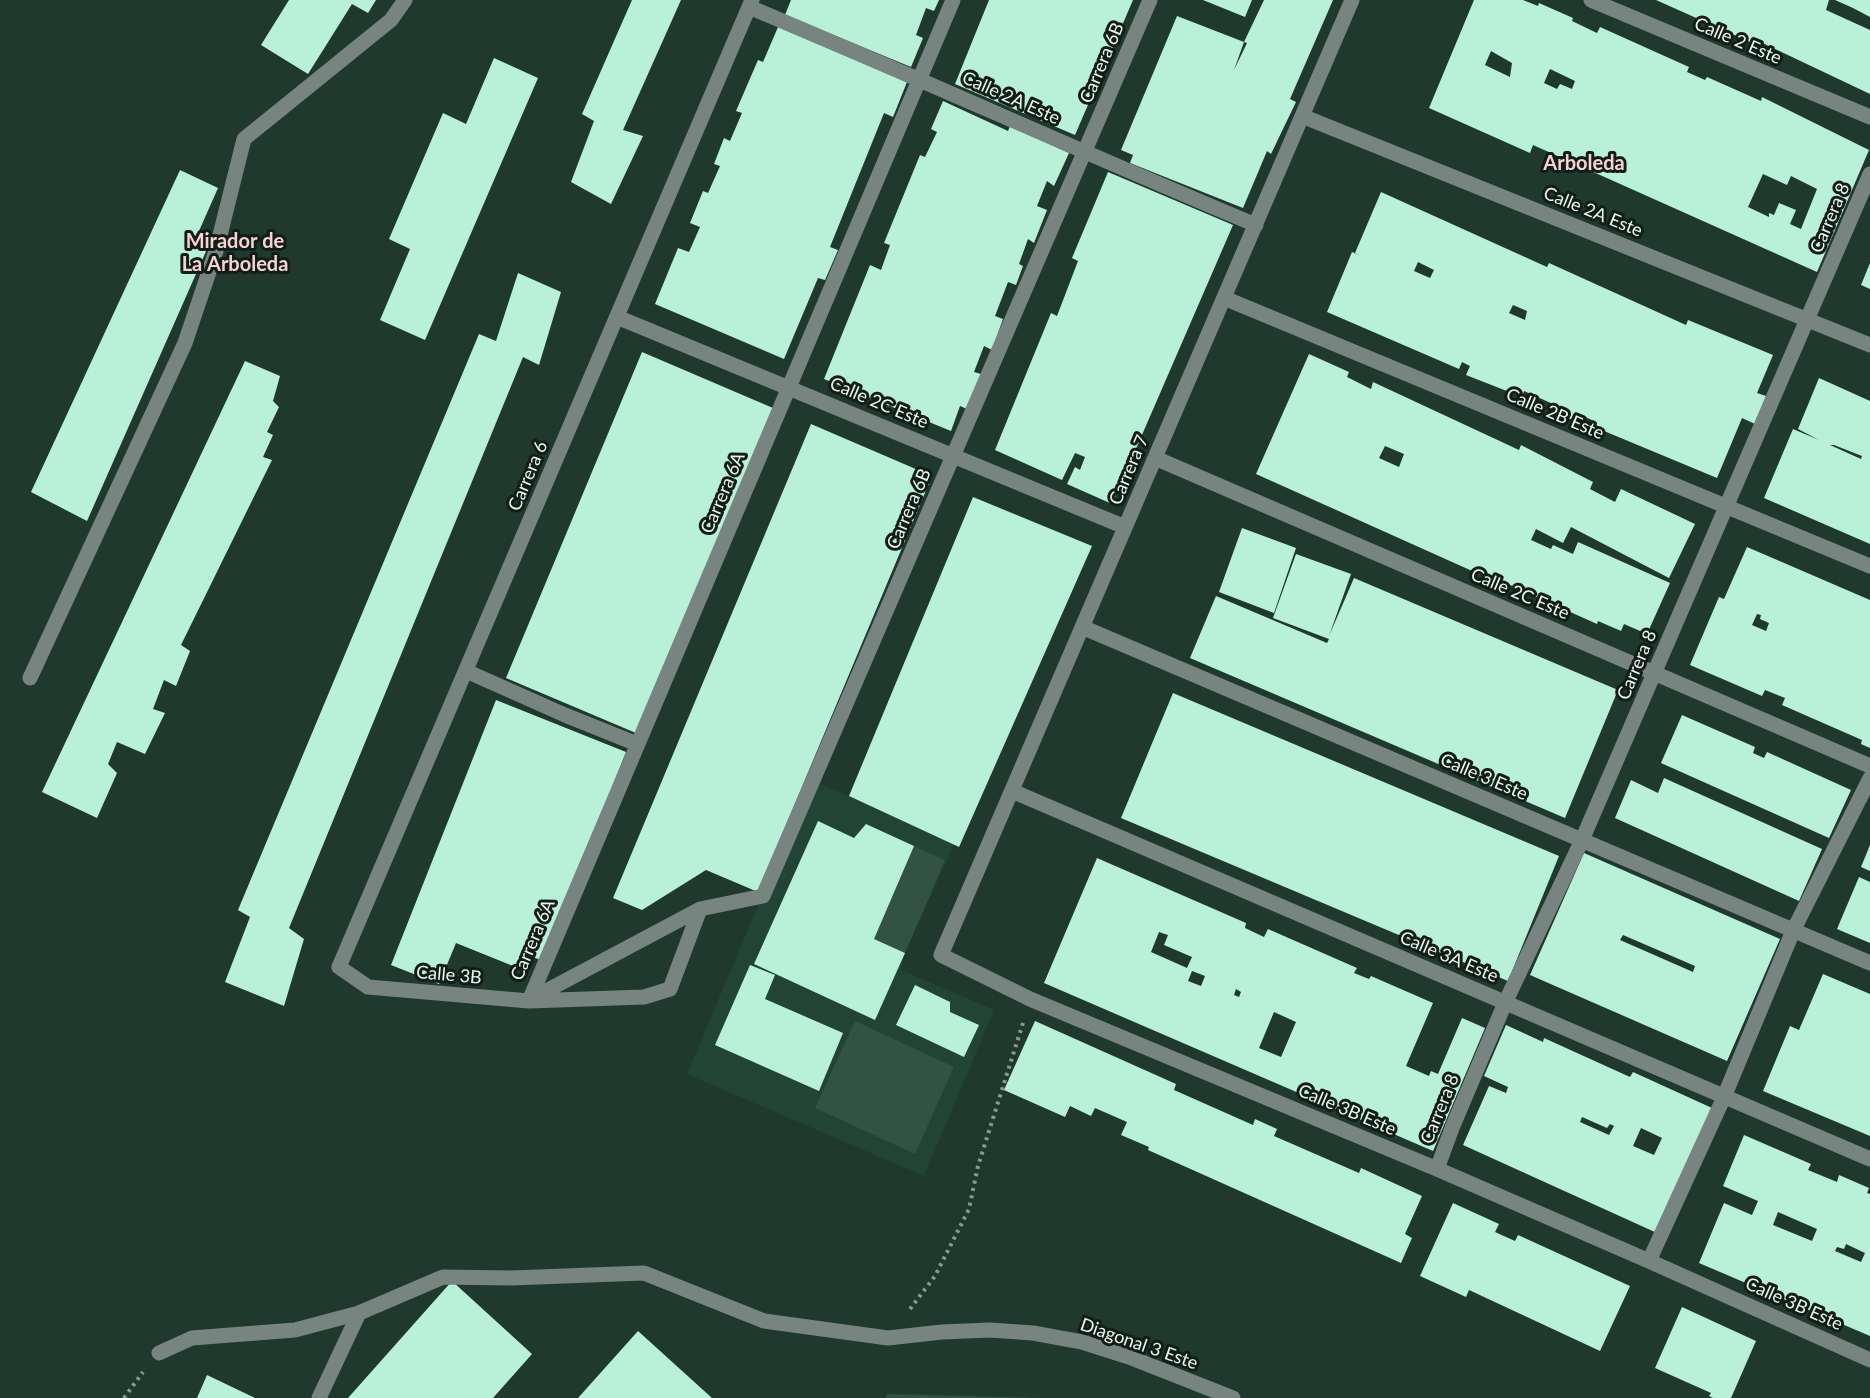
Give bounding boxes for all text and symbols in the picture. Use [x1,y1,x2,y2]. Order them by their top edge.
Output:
street label: Calle 2 Este [1691,13,1785,69]
street label: Carrera 6B [1075,20,1129,106]
street label: Calle 2A Este [959,67,1063,129]
district label: Arboleda [1543,152,1625,176]
street label: Carrera 8 [1806,180,1854,256]
street label: Calle 2A Este [1540,182,1646,242]
district label: Mirador de La Arboleda [182,230,288,277]
street label: Calle 2C Este [827,373,931,433]
street label: Calle 2B Este [1503,384,1607,444]
street label: Carrera 7 [1105,432,1153,508]
street label: Carrera 6 [504,438,552,514]
street label: Carrera 6A [696,449,750,537]
street label: Carrera 6B [882,466,936,552]
street label: Calle 2C Este [1468,564,1572,624]
street label: Carrera 8 [1613,627,1661,703]
street label: Calle 3 Este [1437,749,1531,805]
street label: Carrera 6A [506,896,560,984]
street label: Calle 3A Este [1397,927,1501,987]
street label: Calle 3B [415,961,483,989]
street label: Carrera 8 [1416,1071,1464,1147]
street label: Calle 3B Este [1295,1080,1399,1140]
street label: Calle 3B Este [1742,1273,1846,1335]
street label: Diagonal 3 Este [1077,1314,1201,1374]

